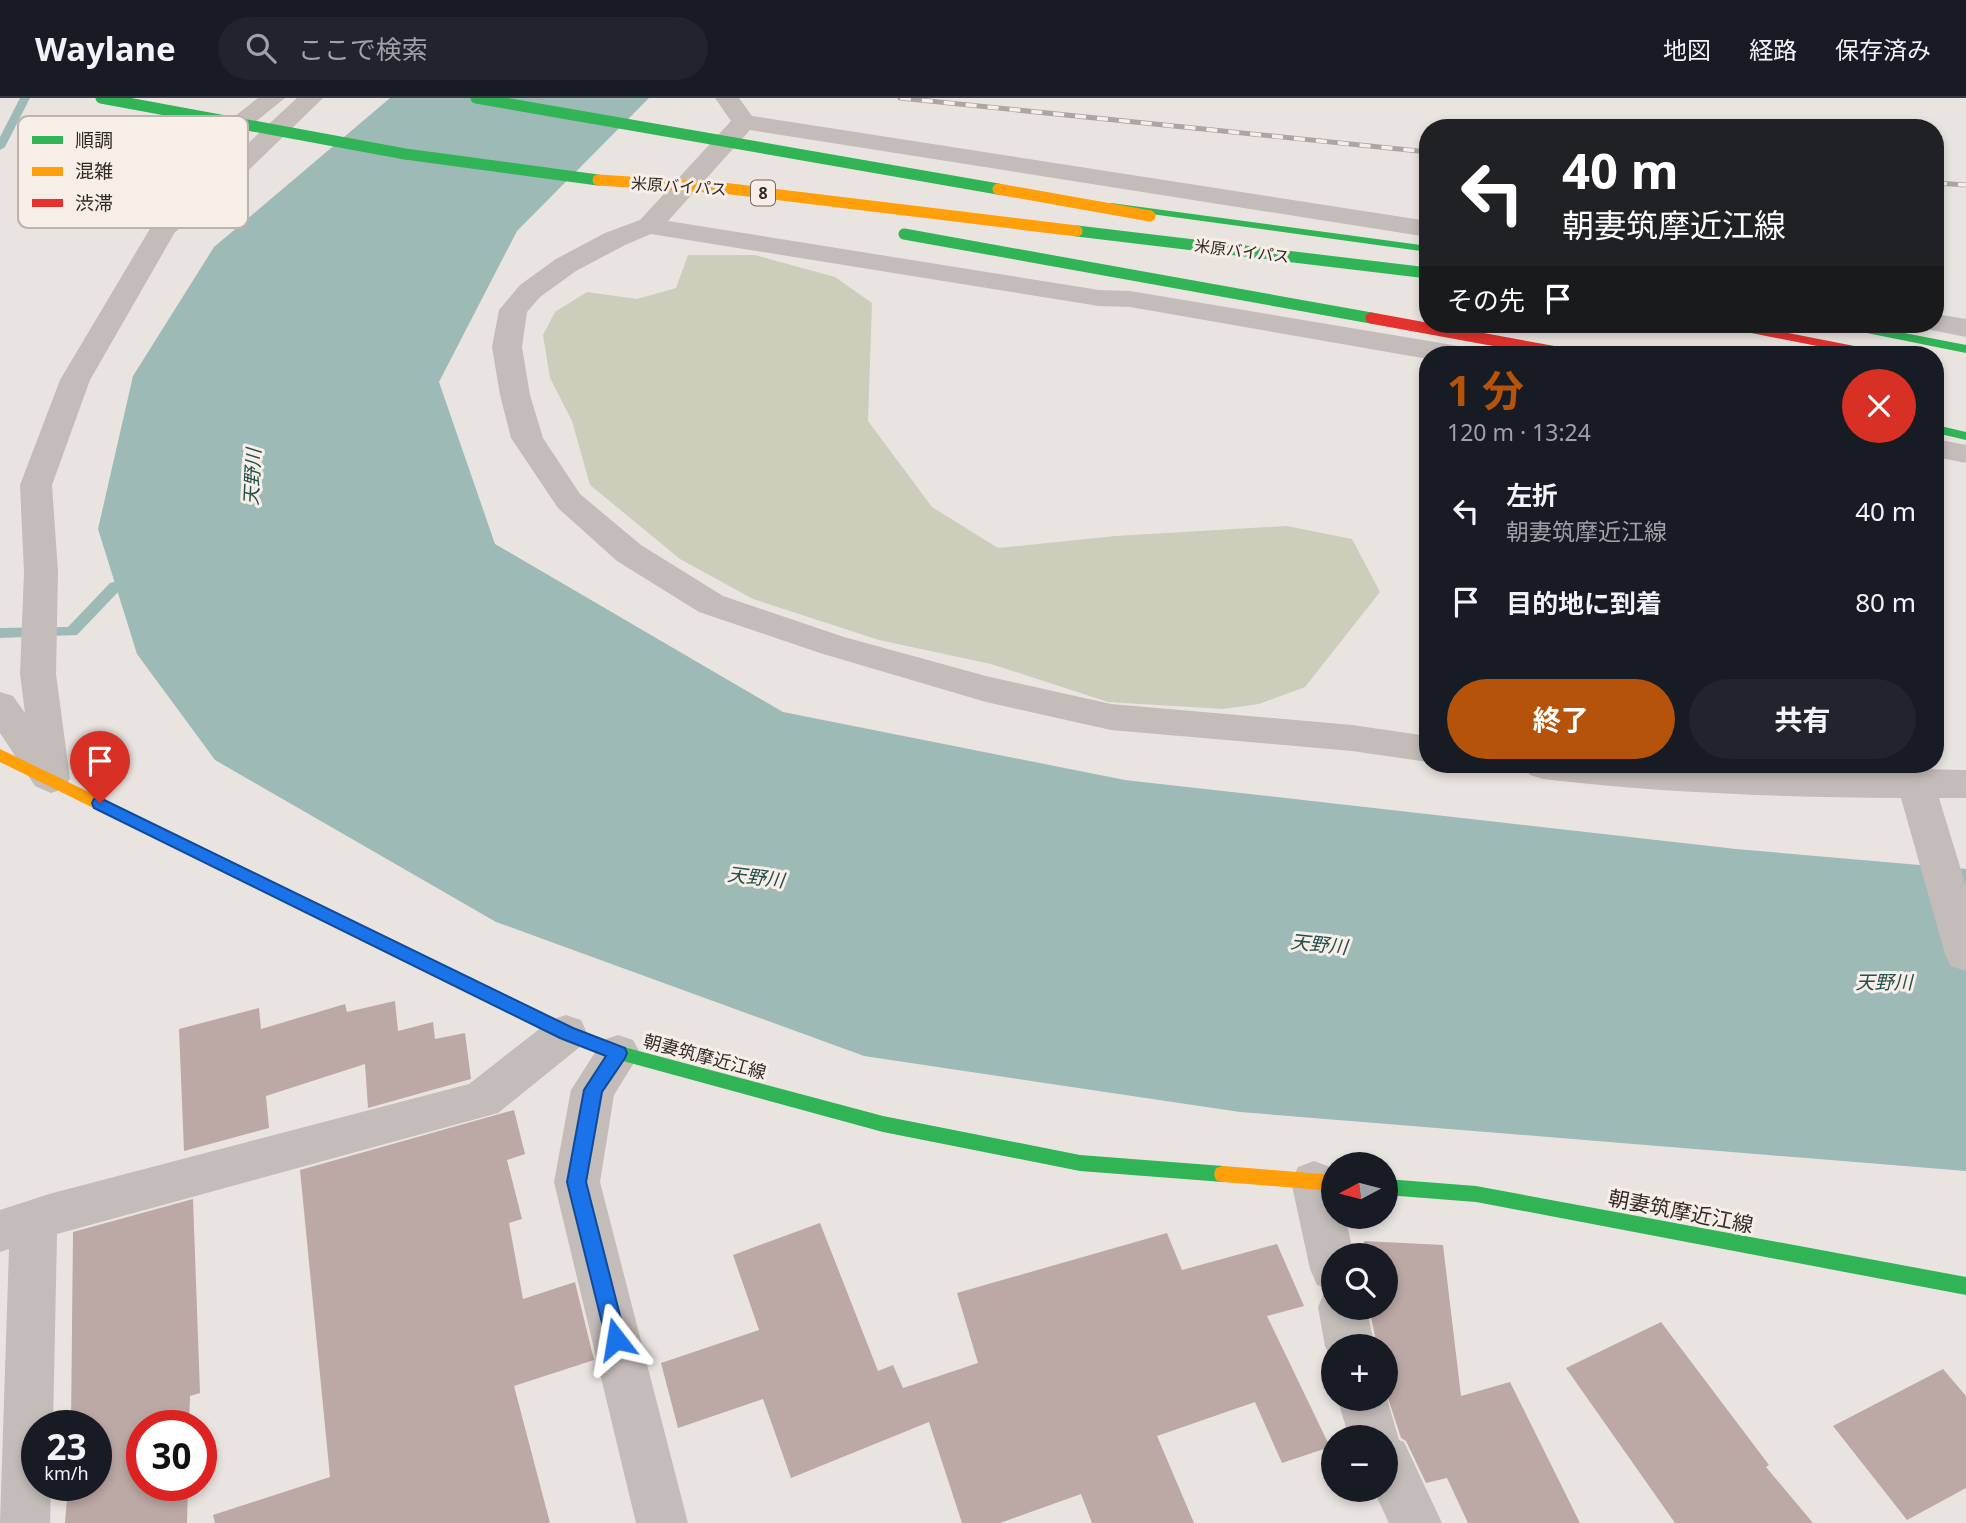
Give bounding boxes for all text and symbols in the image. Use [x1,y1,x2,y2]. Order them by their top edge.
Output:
search box [218,17,708,80]
text: Waylane [35,26,176,71]
icon: search [242,29,280,67]
text: ここで検索 [298,31,428,67]
text: 地図 [1663,33,1711,66]
text: 経路 [1749,33,1797,66]
text: 保存済み [1835,33,1931,66]
legend [18,116,248,228]
text: 順調 [75,127,113,153]
text: 40 m [1562,137,1679,203]
icon: left [1447,147,1538,238]
text: 混雑 [75,158,113,184]
street label: 米原バイパス [631,172,727,200]
road number: 8 [751,180,775,206]
text: 渋滞 [75,190,113,216]
text: 朝妻筑摩近江線 [1562,203,1786,246]
street label: 米原バイパス [1193,234,1291,268]
icon: arrive [1539,280,1577,318]
text: その先 [1447,282,1525,318]
text: 1 分 [1447,361,1524,418]
button: close [1842,369,1916,443]
text: 120 m · 13:24 [1447,416,1591,448]
water label: 天野川 [238,446,267,506]
text: 左折 [1506,477,1558,513]
icon: left [1447,492,1485,530]
text: 40 m [1855,493,1916,529]
text: 朝妻筑摩近江線 [1506,515,1667,547]
icon: arrive [1447,583,1485,621]
text: 80 m [1855,584,1916,620]
text: 目的地に到着 [1506,585,1662,621]
button: 終了 [1447,679,1675,759]
button: 共有 [1689,679,1916,759]
pin [70,731,130,803]
icon: arrive [81,742,119,780]
water label: 天野川 [726,861,788,894]
water label: 天野川 [1289,928,1351,960]
water label: 天野川 [1855,969,1914,995]
street label: 朝妻筑摩近江線 [641,1028,769,1084]
north arrow [1321,1152,1398,1228]
map controls [1321,1152,1398,1502]
street label: 朝妻筑摩近江線 [1606,1183,1756,1239]
button: search [1321,1243,1398,1320]
position arrow [579,1302,653,1376]
button: + [1321,1334,1398,1411]
speed limit sign: 30 [126,1410,217,1501]
text: 23 [46,1423,87,1470]
button: − [1321,1425,1398,1502]
text: km/h [44,1461,89,1485]

